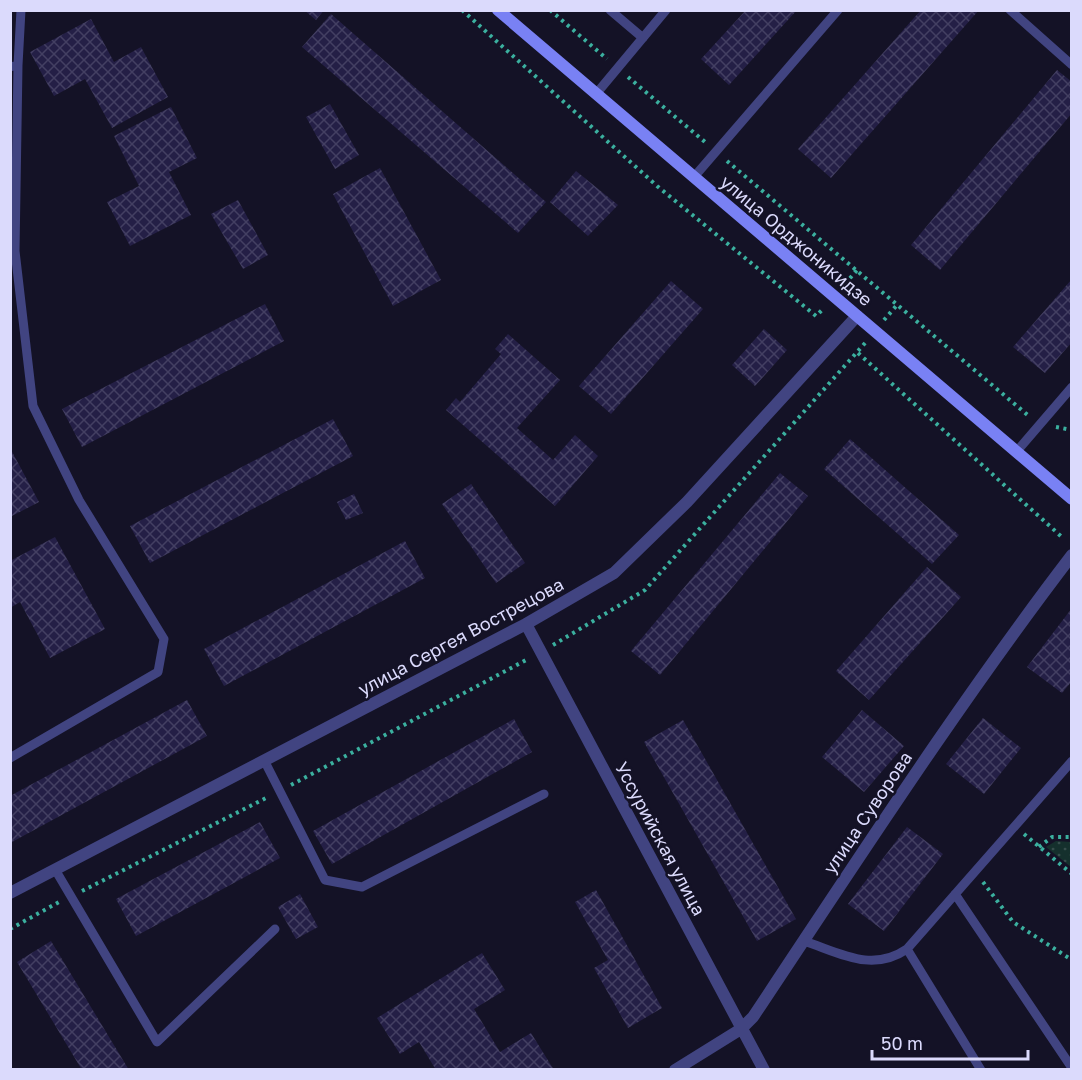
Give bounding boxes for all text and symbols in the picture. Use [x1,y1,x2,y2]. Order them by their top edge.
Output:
street label: улица Орджоникидзе [716,170,877,310]
street label: улица Сергея Вострецова [354,573,567,700]
street label: улица Суворова [818,747,916,878]
street label: Уссурийская улица [611,758,711,919]
scale bar [872,1023,1028,1061]
text: 50 m [881,1032,923,1054]

